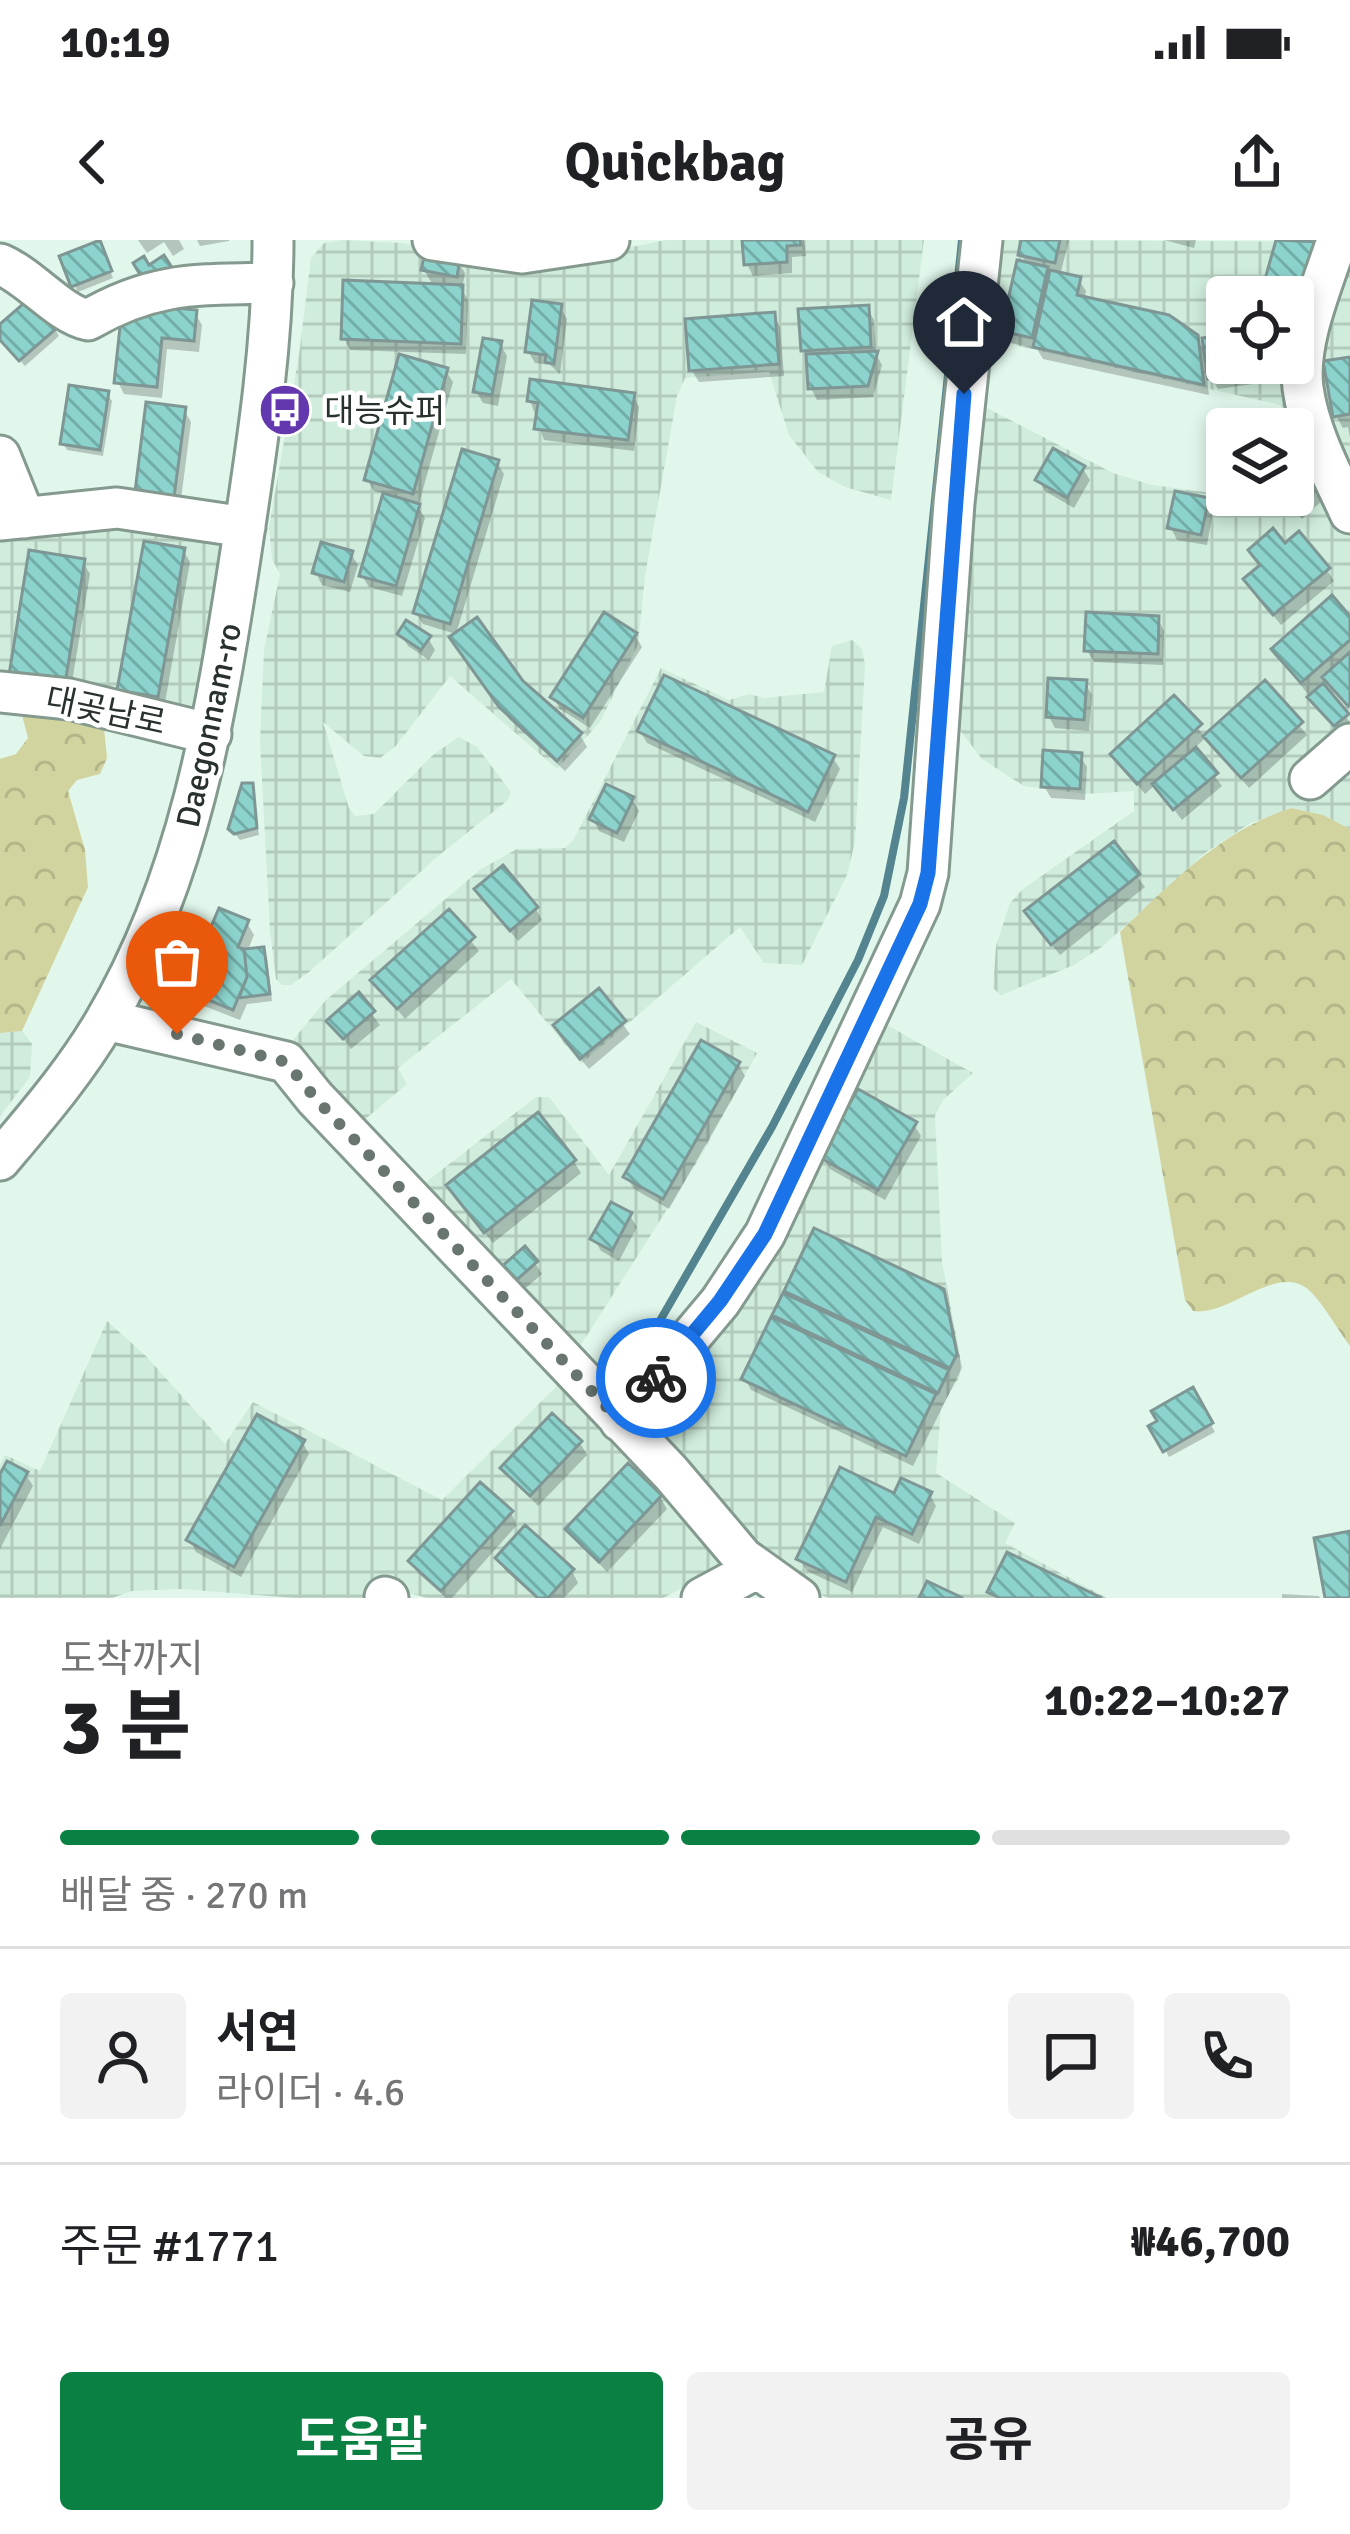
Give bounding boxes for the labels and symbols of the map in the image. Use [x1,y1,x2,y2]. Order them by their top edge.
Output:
pin [913,271,1015,394]
bus stop icon: 대능슈퍼 [257,382,313,438]
place label: 대능슈퍼 [324,391,445,432]
street label: Daegonnam-ro [168,619,251,831]
street label: 대곶남로 [42,679,169,744]
pin [126,911,228,1034]
courier [596,1318,716,1438]

